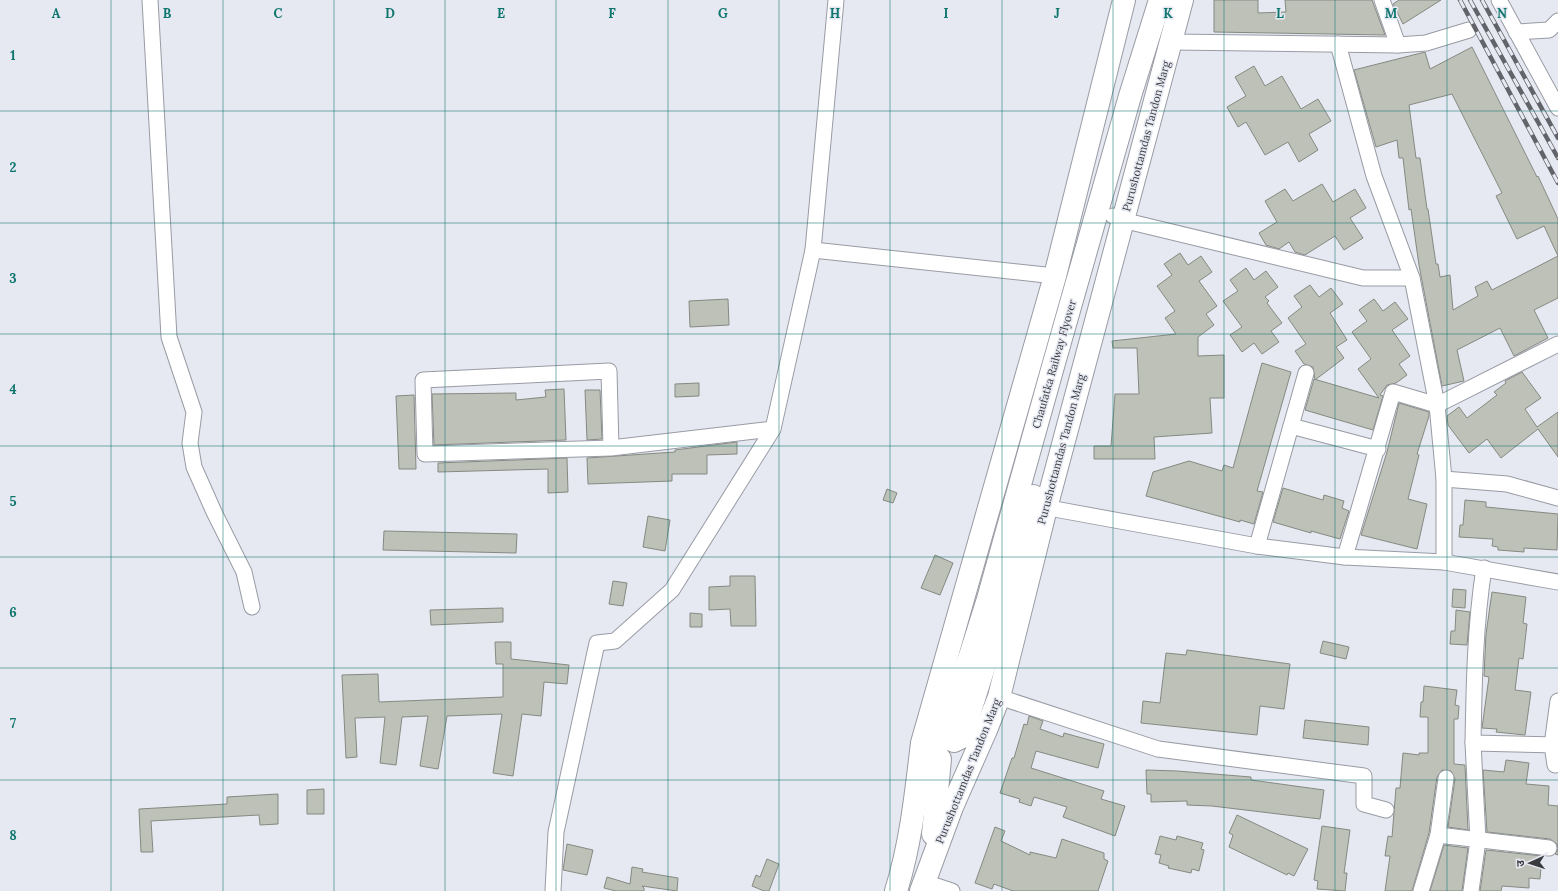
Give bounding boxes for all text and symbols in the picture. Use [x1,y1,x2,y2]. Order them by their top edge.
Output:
text: A [52,5,61,22]
text: B [163,5,172,22]
text: C [274,5,283,22]
text: D [385,5,395,22]
text: E [497,5,505,22]
text: F [608,5,616,22]
text: G [718,5,728,22]
text: H [830,5,840,22]
text: I [943,5,949,22]
text: J [1054,5,1060,22]
text: K [1163,5,1173,22]
text: L [1276,5,1284,22]
text: M [1385,5,1398,22]
text: N [1497,5,1507,22]
text: 1 [10,47,16,64]
street label: Purushottamdas Tandon Marg [1119,58,1173,213]
text: 2 [10,159,17,176]
text: 3 [9,270,17,287]
street label: Chaufatka Railway Flyover [1029,298,1079,430]
street label: Purushottamdas Tandon Marg [1034,371,1088,526]
text: 4 [9,381,17,398]
text: 5 [9,493,17,510]
text: 6 [9,604,17,621]
street label: Purushottamdas Tandon Marg [932,696,1004,846]
text: 7 [10,715,16,732]
text: 8 [9,827,17,844]
north arrow [1510,843,1550,883]
text: उ [1513,859,1527,867]

